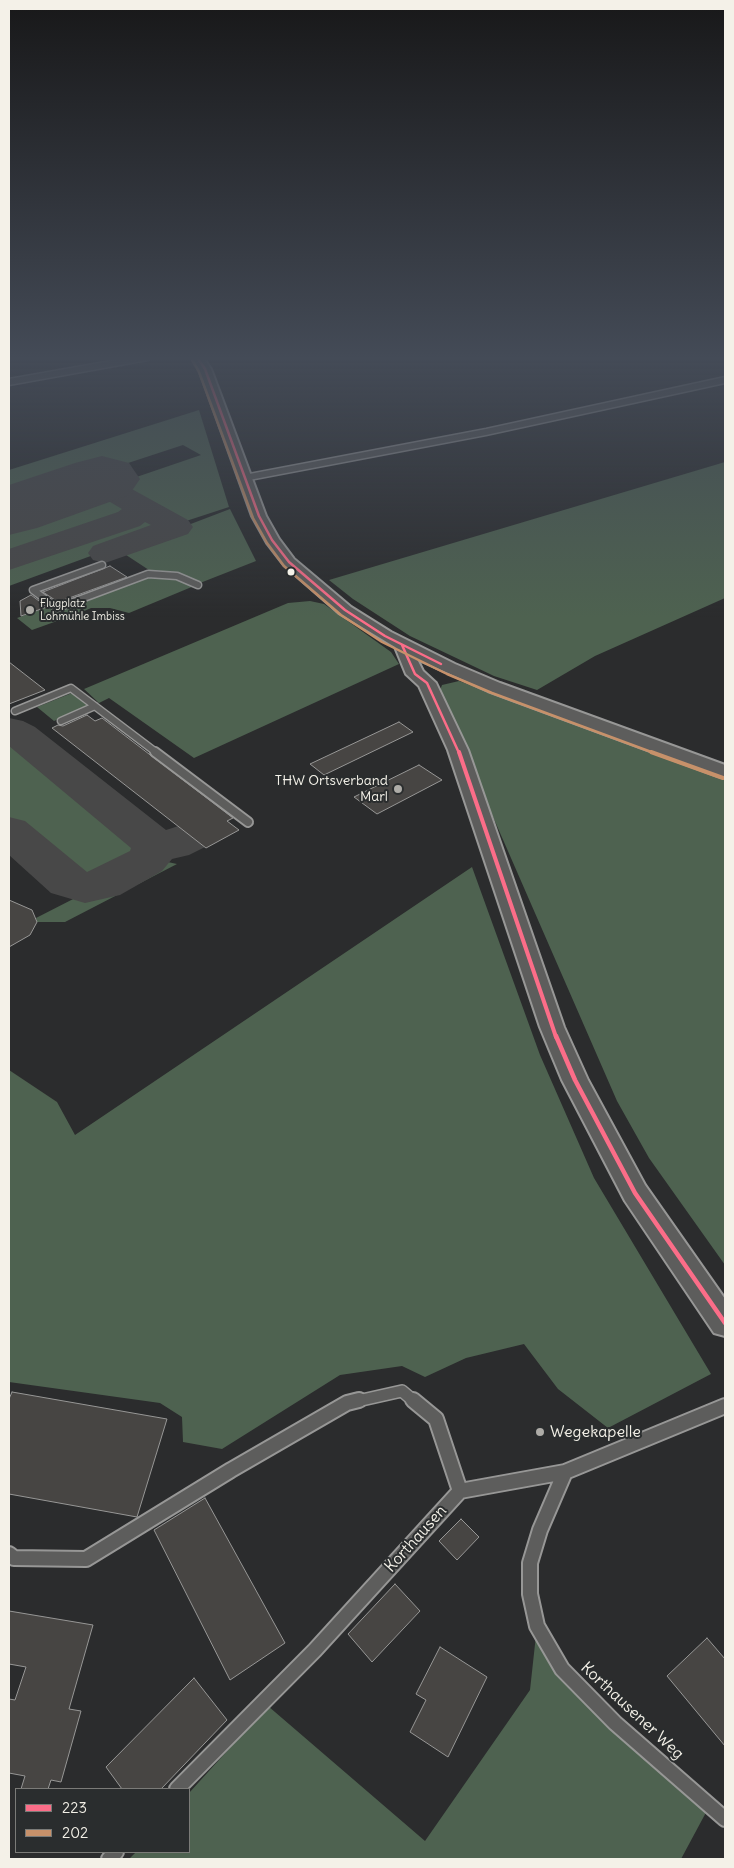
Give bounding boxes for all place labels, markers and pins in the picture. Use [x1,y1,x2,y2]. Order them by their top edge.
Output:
unlabelled marker [286,567,296,577]
place label: Flugplatz Lohmühle Imbiss [40,597,125,623]
marker: Flugplatz Lohmühle Imbiss [24,604,36,616]
place label: THW Ortsverband Marl [275,773,388,806]
marker: THW Ortsverband Marl [392,783,404,795]
place label: Wegekapelle [550,1422,641,1442]
marker: Wegekapelle [534,1426,546,1438]

